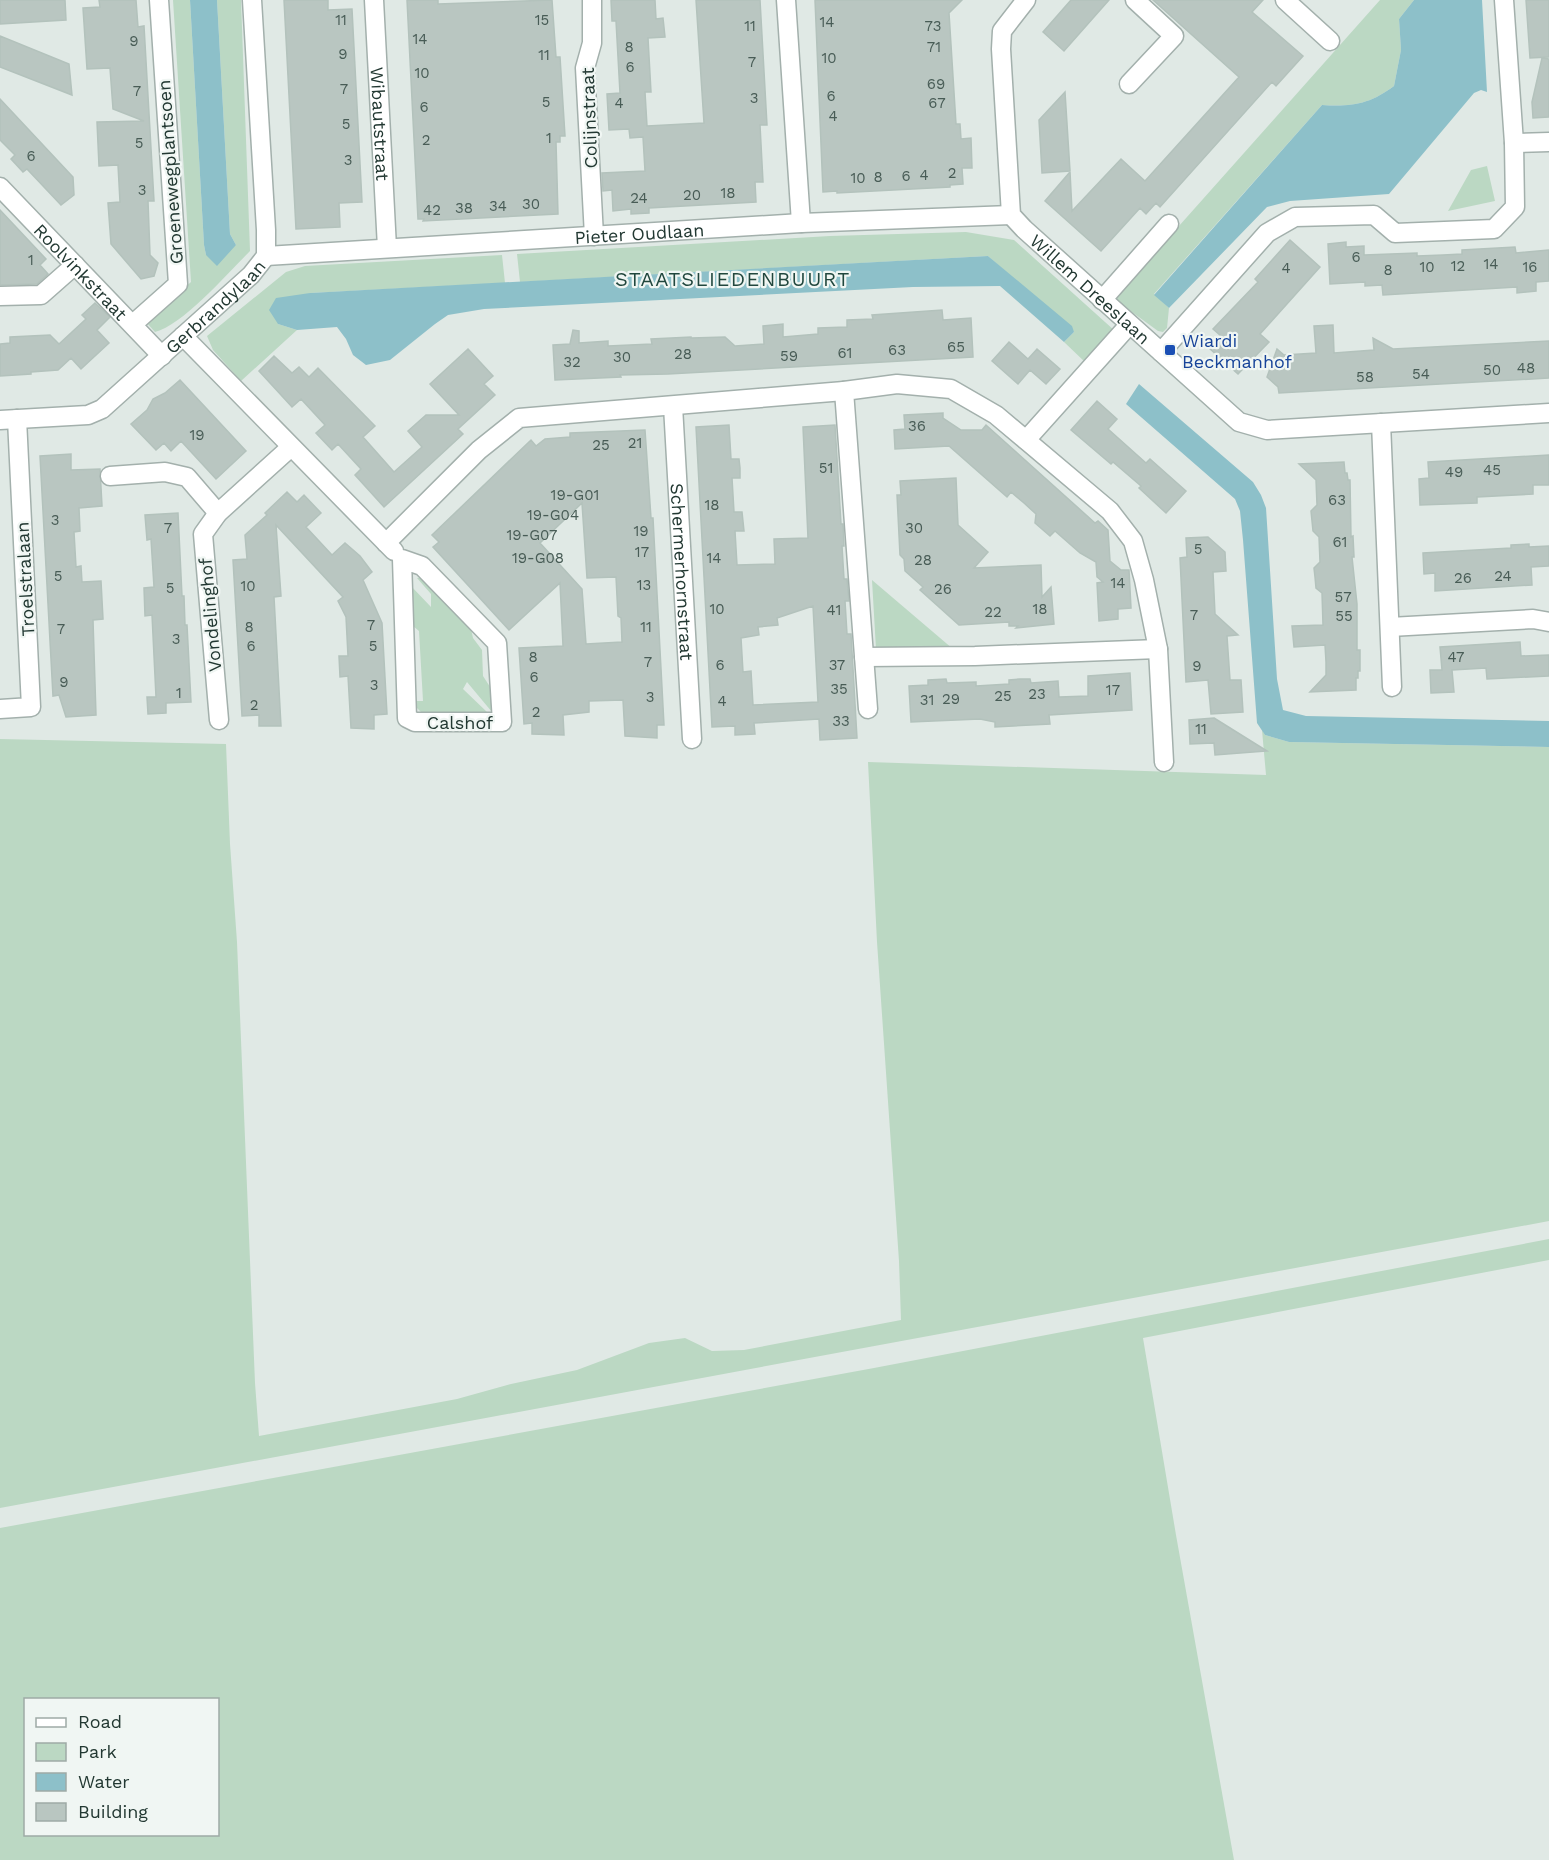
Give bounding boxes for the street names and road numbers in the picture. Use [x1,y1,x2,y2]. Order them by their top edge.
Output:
street label: Wibautstraat [367,66,394,182]
street label: Colijnstraat [577,67,601,169]
street label: Groenewegplantsoen [153,79,187,265]
street label: Pieter Oudlaan [574,218,705,247]
street label: Roolvinkstraat [30,219,132,324]
street label: Willem Dreeslaan [1026,229,1155,348]
street label: Gerbrandylaan [161,256,269,358]
street label: Schermerhornstraat [667,482,698,661]
street label: Troelstralaan [12,521,38,637]
street label: Vondelinghof [195,557,225,673]
street label: Calshof [427,712,493,733]

